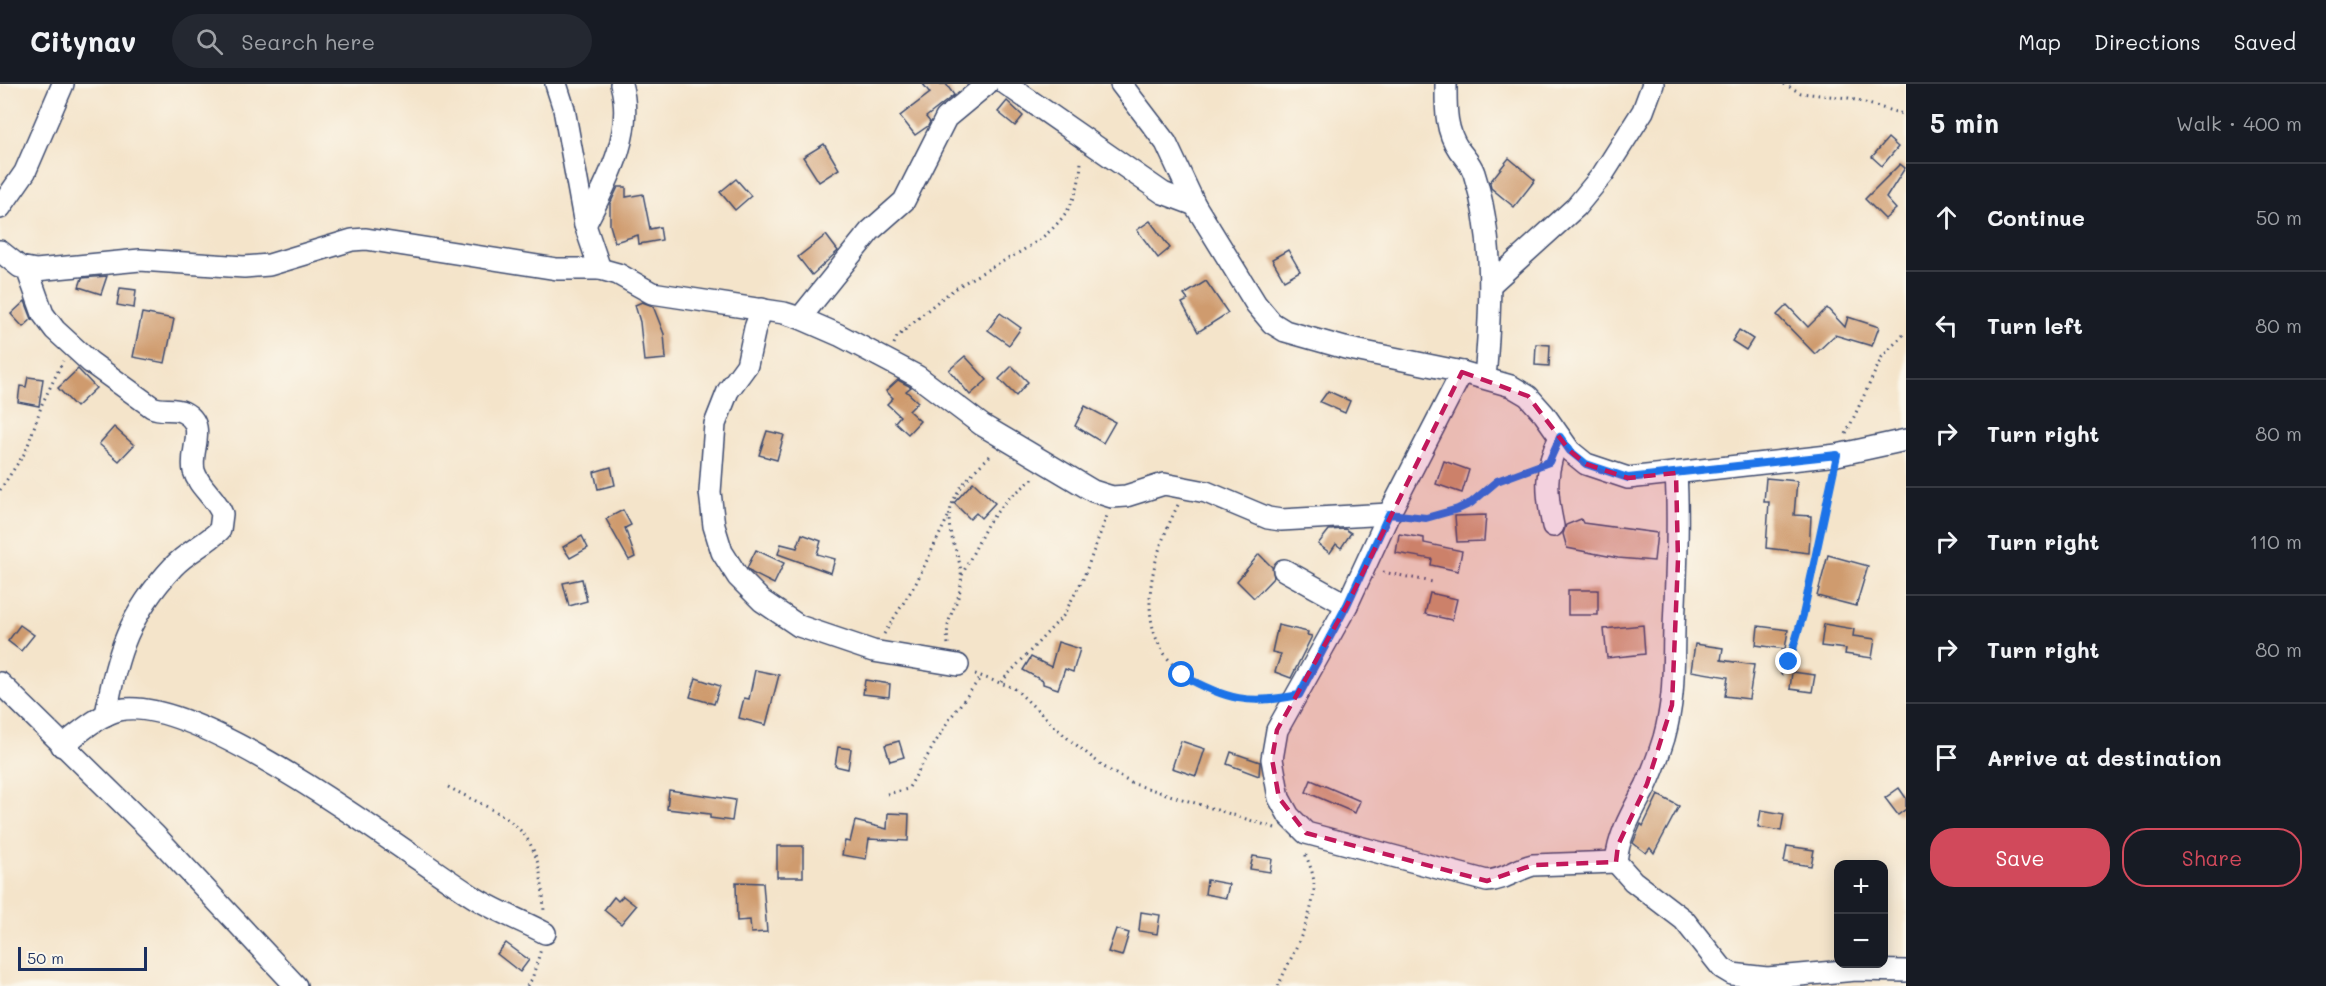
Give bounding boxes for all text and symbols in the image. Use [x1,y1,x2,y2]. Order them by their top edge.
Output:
search box [172,14,592,68]
text: Citynav [30,23,136,59]
icon: search [193,25,226,58]
text: Search here [241,27,375,56]
text: Map [2018,28,2061,55]
text: Directions [2094,28,2201,55]
text: Saved [2234,28,2296,55]
text: 5 min [1930,106,1999,140]
text: Walk · 400 m [2176,110,2302,136]
icon: ahead [1930,201,1963,234]
text: Continue [1987,203,2085,232]
text: 50 m [2256,204,2302,230]
icon: left [1930,309,1963,342]
text: Turn left [1987,311,2083,340]
text: 80 m [2255,312,2302,338]
icon: right [1930,417,1963,450]
text: Turn right [1987,419,2099,448]
text: 80 m [2255,420,2302,446]
icon: right [1930,525,1963,558]
text: Turn right [1987,527,2099,556]
text: 110 m [2249,528,2302,554]
icon: right [1930,633,1963,666]
text: Turn right [1987,635,2099,664]
text: 80 m [2255,636,2302,662]
route end [1775,648,1801,674]
route start [1168,661,1194,687]
icon: arrive [1930,741,1963,774]
text: Arrive at destination [1987,743,2222,772]
button: Save [1930,828,2110,887]
button: Share [2122,828,2302,887]
map controls [1834,860,1888,968]
button: + [1834,860,1888,914]
button: − [1834,914,1888,968]
scale bar [18,944,147,972]
text: 50 m [27,947,64,968]

